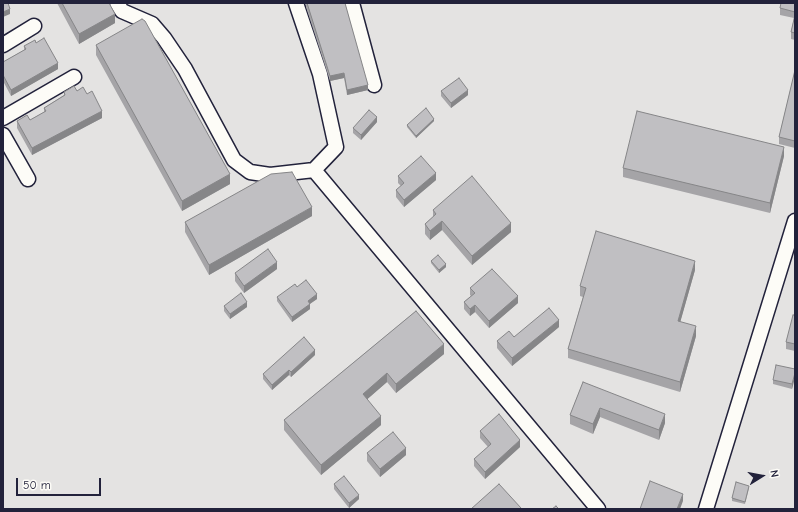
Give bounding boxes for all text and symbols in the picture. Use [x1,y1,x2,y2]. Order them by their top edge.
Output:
north arrow [742,456,782,496]
text: N [767,469,781,478]
scale bar [18,470,103,496]
text: 50 m [23,478,51,492]

